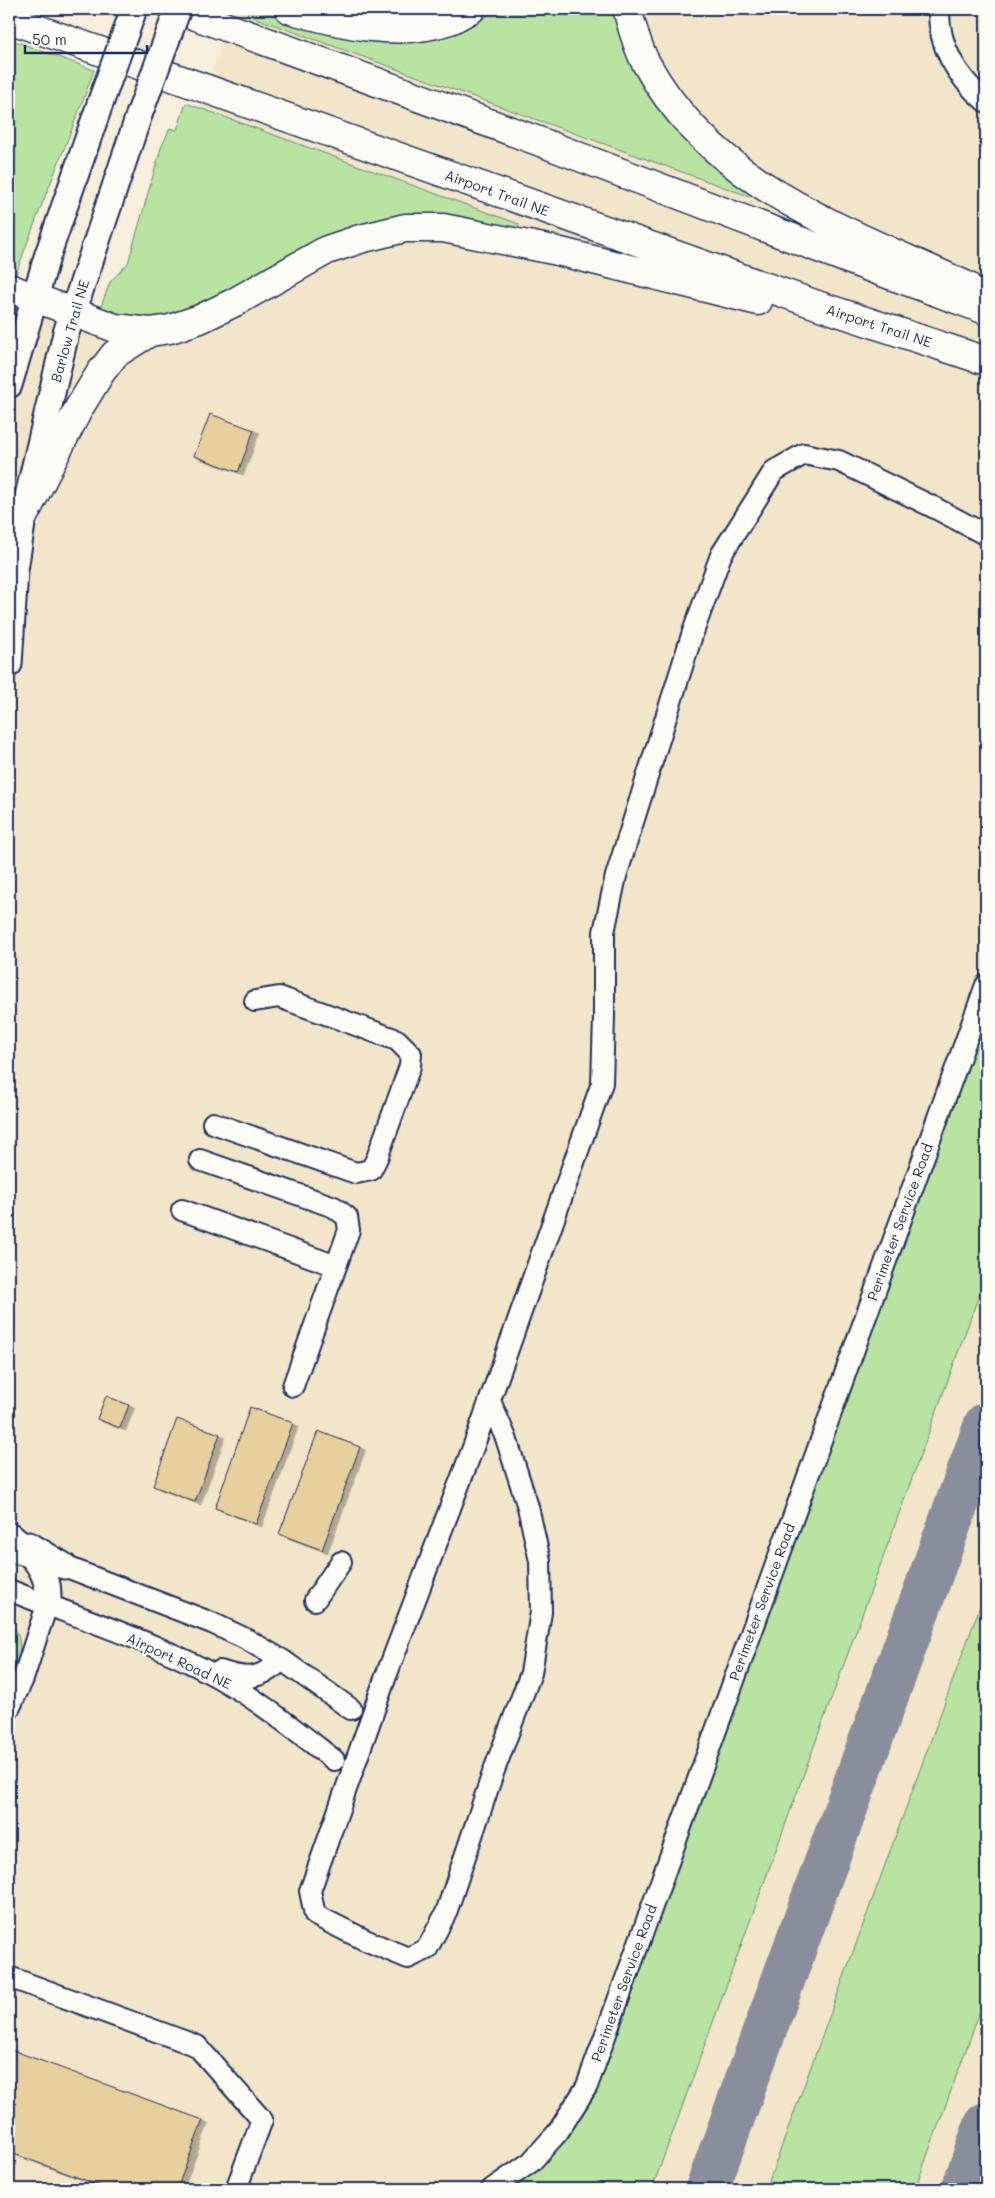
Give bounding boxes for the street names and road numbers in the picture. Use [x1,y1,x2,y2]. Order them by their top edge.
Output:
street label: Airport Trail NE [442,165,552,220]
street label: Barlow Trail NE [46,277,93,384]
street label: Airport Trail NE [824,300,934,352]
street label: Perimeter Service Road [862,1140,937,1303]
street label: Perimeter Service Road [724,1520,799,1683]
street label: Airport Road NE [124,1628,235,1693]
street label: Perimeter Service Road [586,1901,661,2064]

